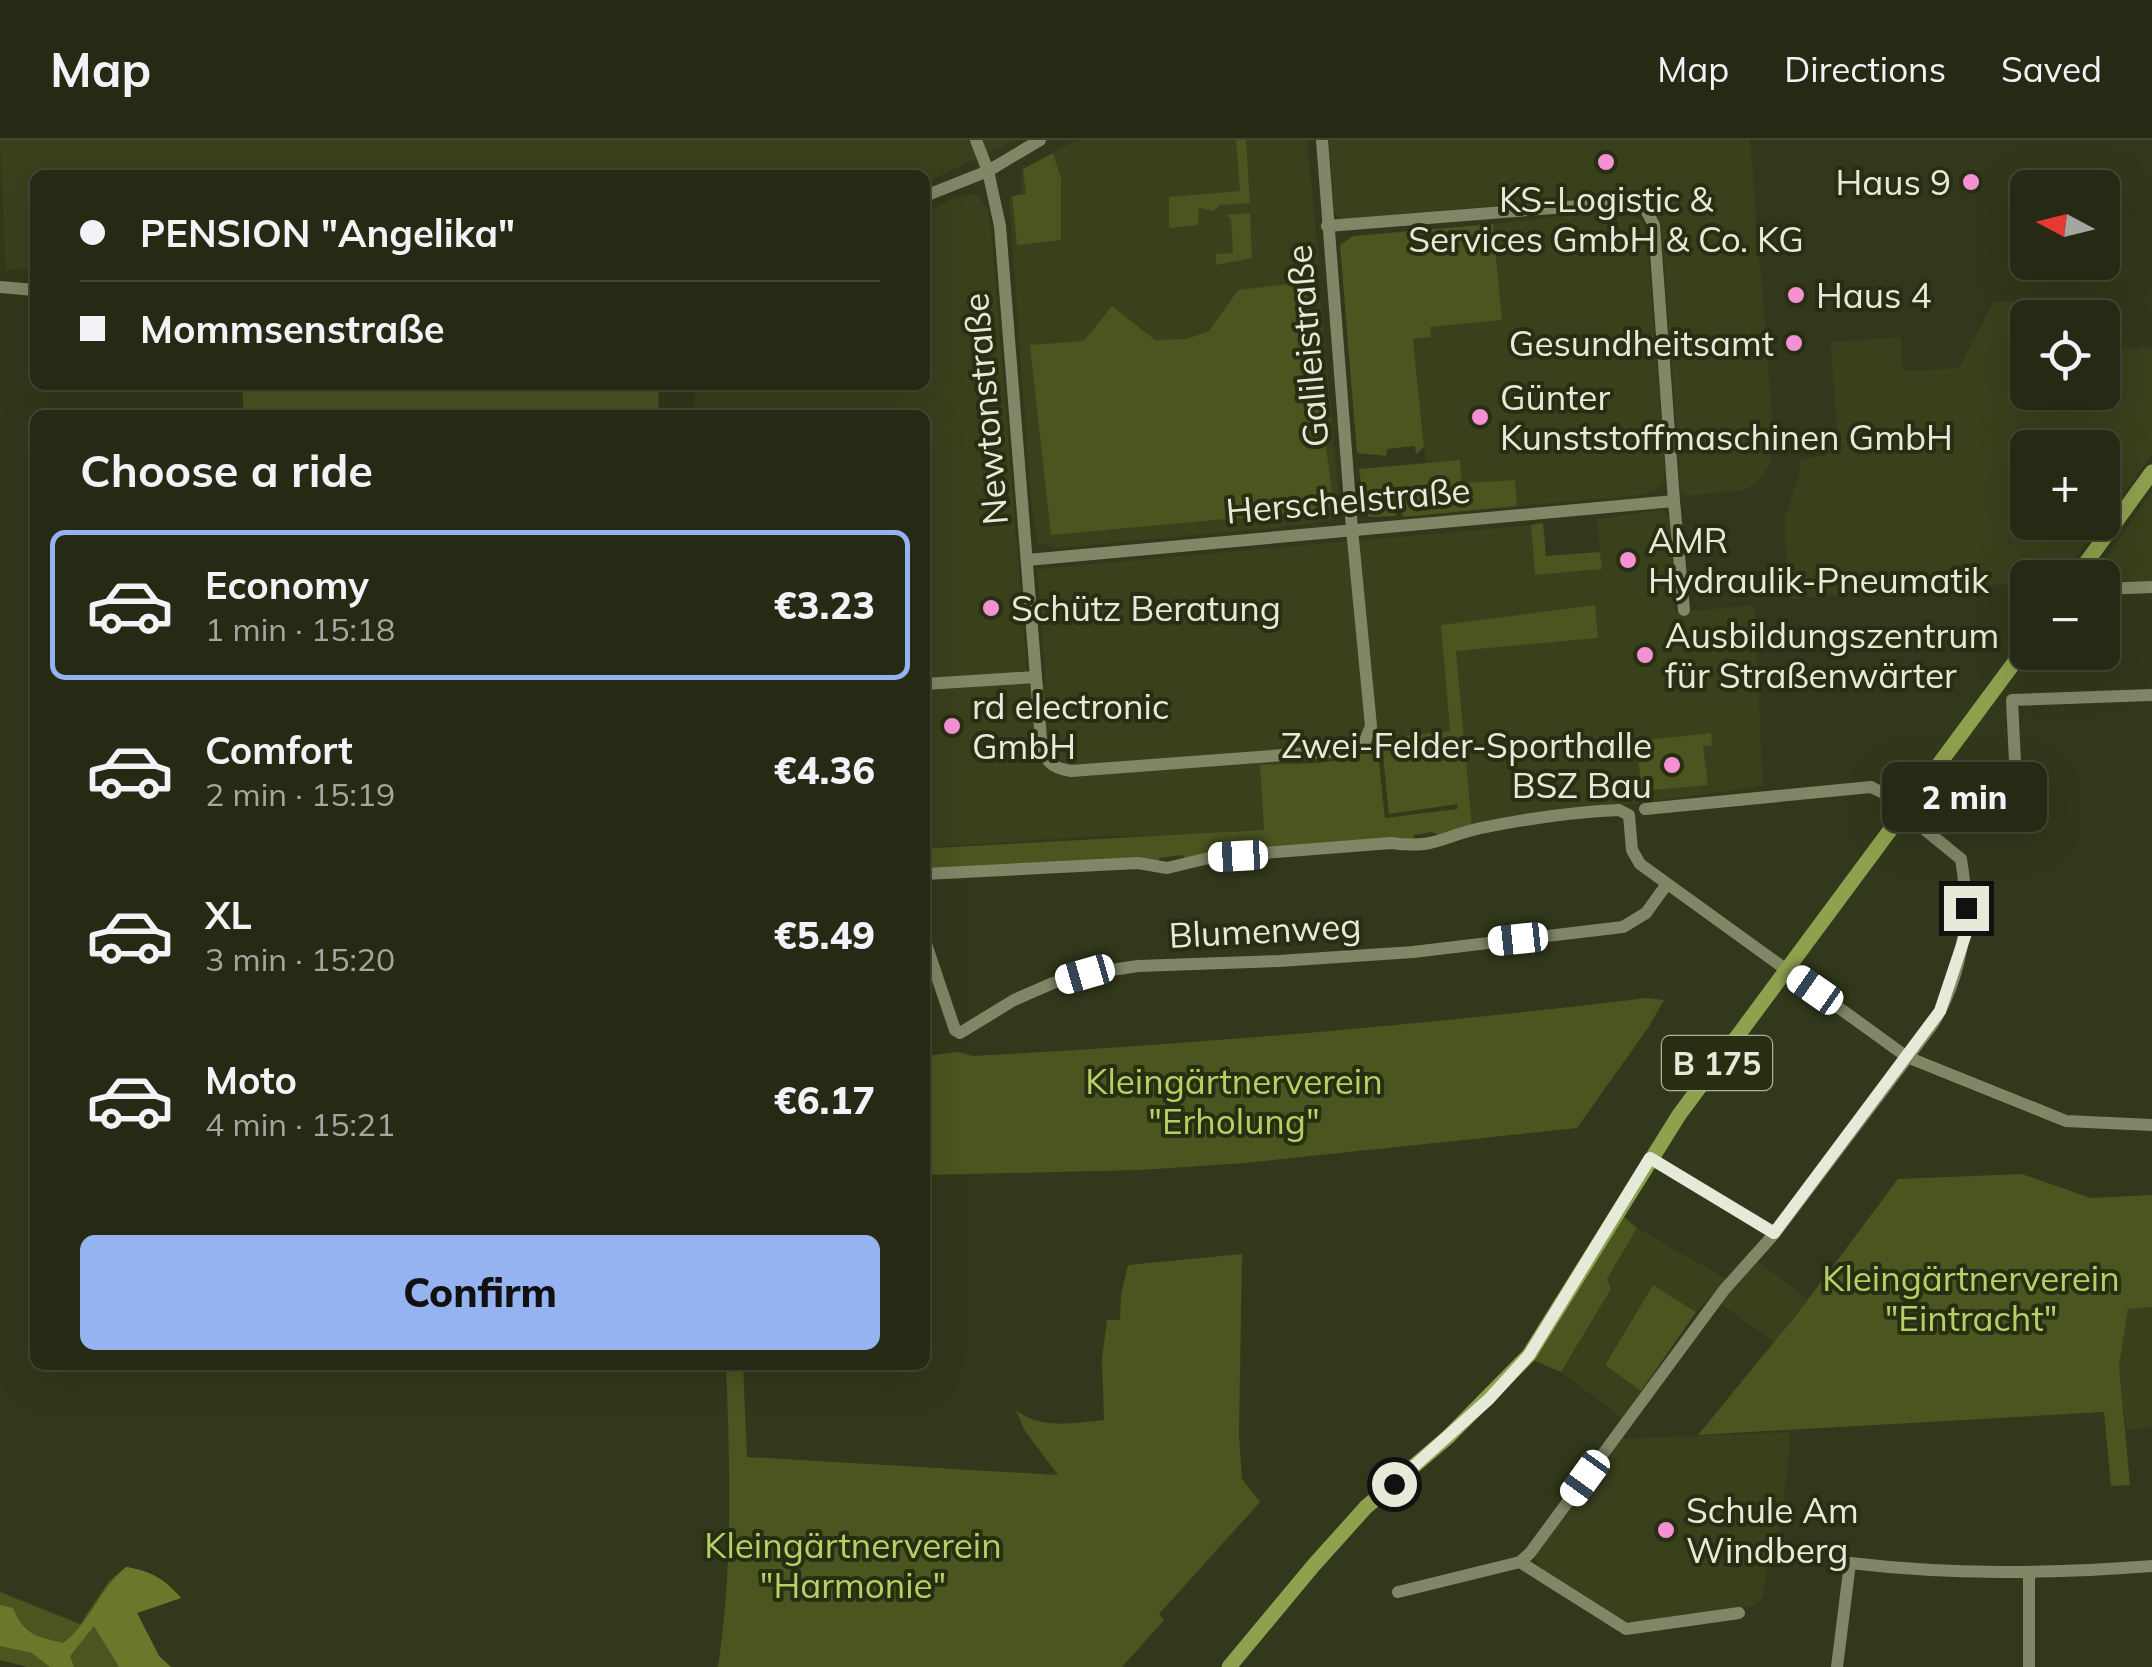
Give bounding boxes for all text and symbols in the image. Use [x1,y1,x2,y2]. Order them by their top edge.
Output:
text: Map [50,39,151,99]
text: Map [1657,47,1729,91]
text: Directions [1784,47,1946,91]
text: Saved [2001,47,2102,91]
marker: KS-Logistic & Services GmbH & Co. KG [1595,151,1617,173]
place label: Haus 9 [1835,160,1951,204]
north arrow [2010,170,2120,280]
map controls [2010,170,2120,670]
marker: Haus 9 [1960,171,1982,193]
place label: KS-Logistic & Services GmbH & Co. KG [1408,177,1804,261]
text: PENSION "Angelika" [140,209,515,257]
street label: Galileistraße [1276,243,1338,449]
place label: Haus 4 [1816,273,1932,317]
marker: Haus 4 [1785,284,1807,306]
street label: Newtonstraße [953,291,1017,527]
button: locate [2010,300,2120,410]
text: Mommsenstraße [140,305,445,353]
place label: Gesundheitsamt [1509,321,1774,365]
marker: Gesundheitsamt [1783,332,1805,354]
place label: Günter Kunststoffmaschinen GmbH [1500,375,1953,459]
marker: Günter Kunststoffmaschinen GmbH [1469,406,1491,428]
button: + [2010,430,2120,540]
text: Choose a ride [80,442,373,498]
street label: Herschelstraße [1224,467,1472,533]
place label: AMR Hydraulik-Pneumatik [1648,518,1990,602]
marker: AMR Hydraulik-Pneumatik [1617,549,1639,571]
icon: car [85,560,175,650]
button: − [2010,560,2120,670]
text: Economy [205,561,369,609]
text: €3.23 [774,581,875,629]
place label: Schütz Beratung [1011,586,1281,630]
marker: Schütz Beratung [980,597,1002,619]
text: 1 min · 15:18 [205,609,395,649]
place label: Ausbildungszentrum für Straßenwärter [1665,613,1999,697]
marker: Ausbildungszentrum für Straßenwärter [1634,644,1656,666]
place label: rd electronic GmbH [972,684,1169,768]
marker: rd electronic GmbH [941,715,963,737]
place label: Zwei-Felder-Sporthalle BSZ Bau [1281,723,1652,807]
icon: car [85,725,175,815]
text: Comfort [205,726,353,774]
text: €4.36 [774,746,875,794]
marker: Zwei-Felder-Sporthalle BSZ Bau [1661,754,1683,776]
callout: 2 min [1884,763,2048,833]
text: 2 min · 15:19 [205,774,395,814]
text: 2 min [1922,777,2007,817]
car [1207,839,1269,873]
route end [1944,886,1989,931]
icon: car [85,890,175,980]
text: XL [205,891,252,939]
street label: Blumenweg [1168,903,1362,957]
text: €5.49 [774,911,875,959]
car [1487,921,1549,957]
text: 3 min · 15:20 [205,939,395,979]
car [1052,951,1118,997]
car [1782,961,1848,1019]
road number: B 175 [1662,1036,1772,1090]
icon: car [85,1055,175,1145]
text: Moto [205,1056,297,1104]
park label: Kleingärtnerverein "Erholung" [1085,1059,1383,1143]
text: €6.17 [774,1076,875,1124]
text: 4 min · 15:21 [205,1104,395,1144]
button: Confirm [80,1235,880,1350]
park label: Kleingärtnerverein "Eintracht" [1822,1256,2120,1340]
car [1555,1445,1615,1511]
route start [1372,1462,1417,1507]
place label: Schule Am Windberg [1686,1488,1859,1572]
marker: Schule Am Windberg [1655,1519,1677,1541]
park label: Kleingärtnerverein "Harmonie" [704,1523,1002,1607]

